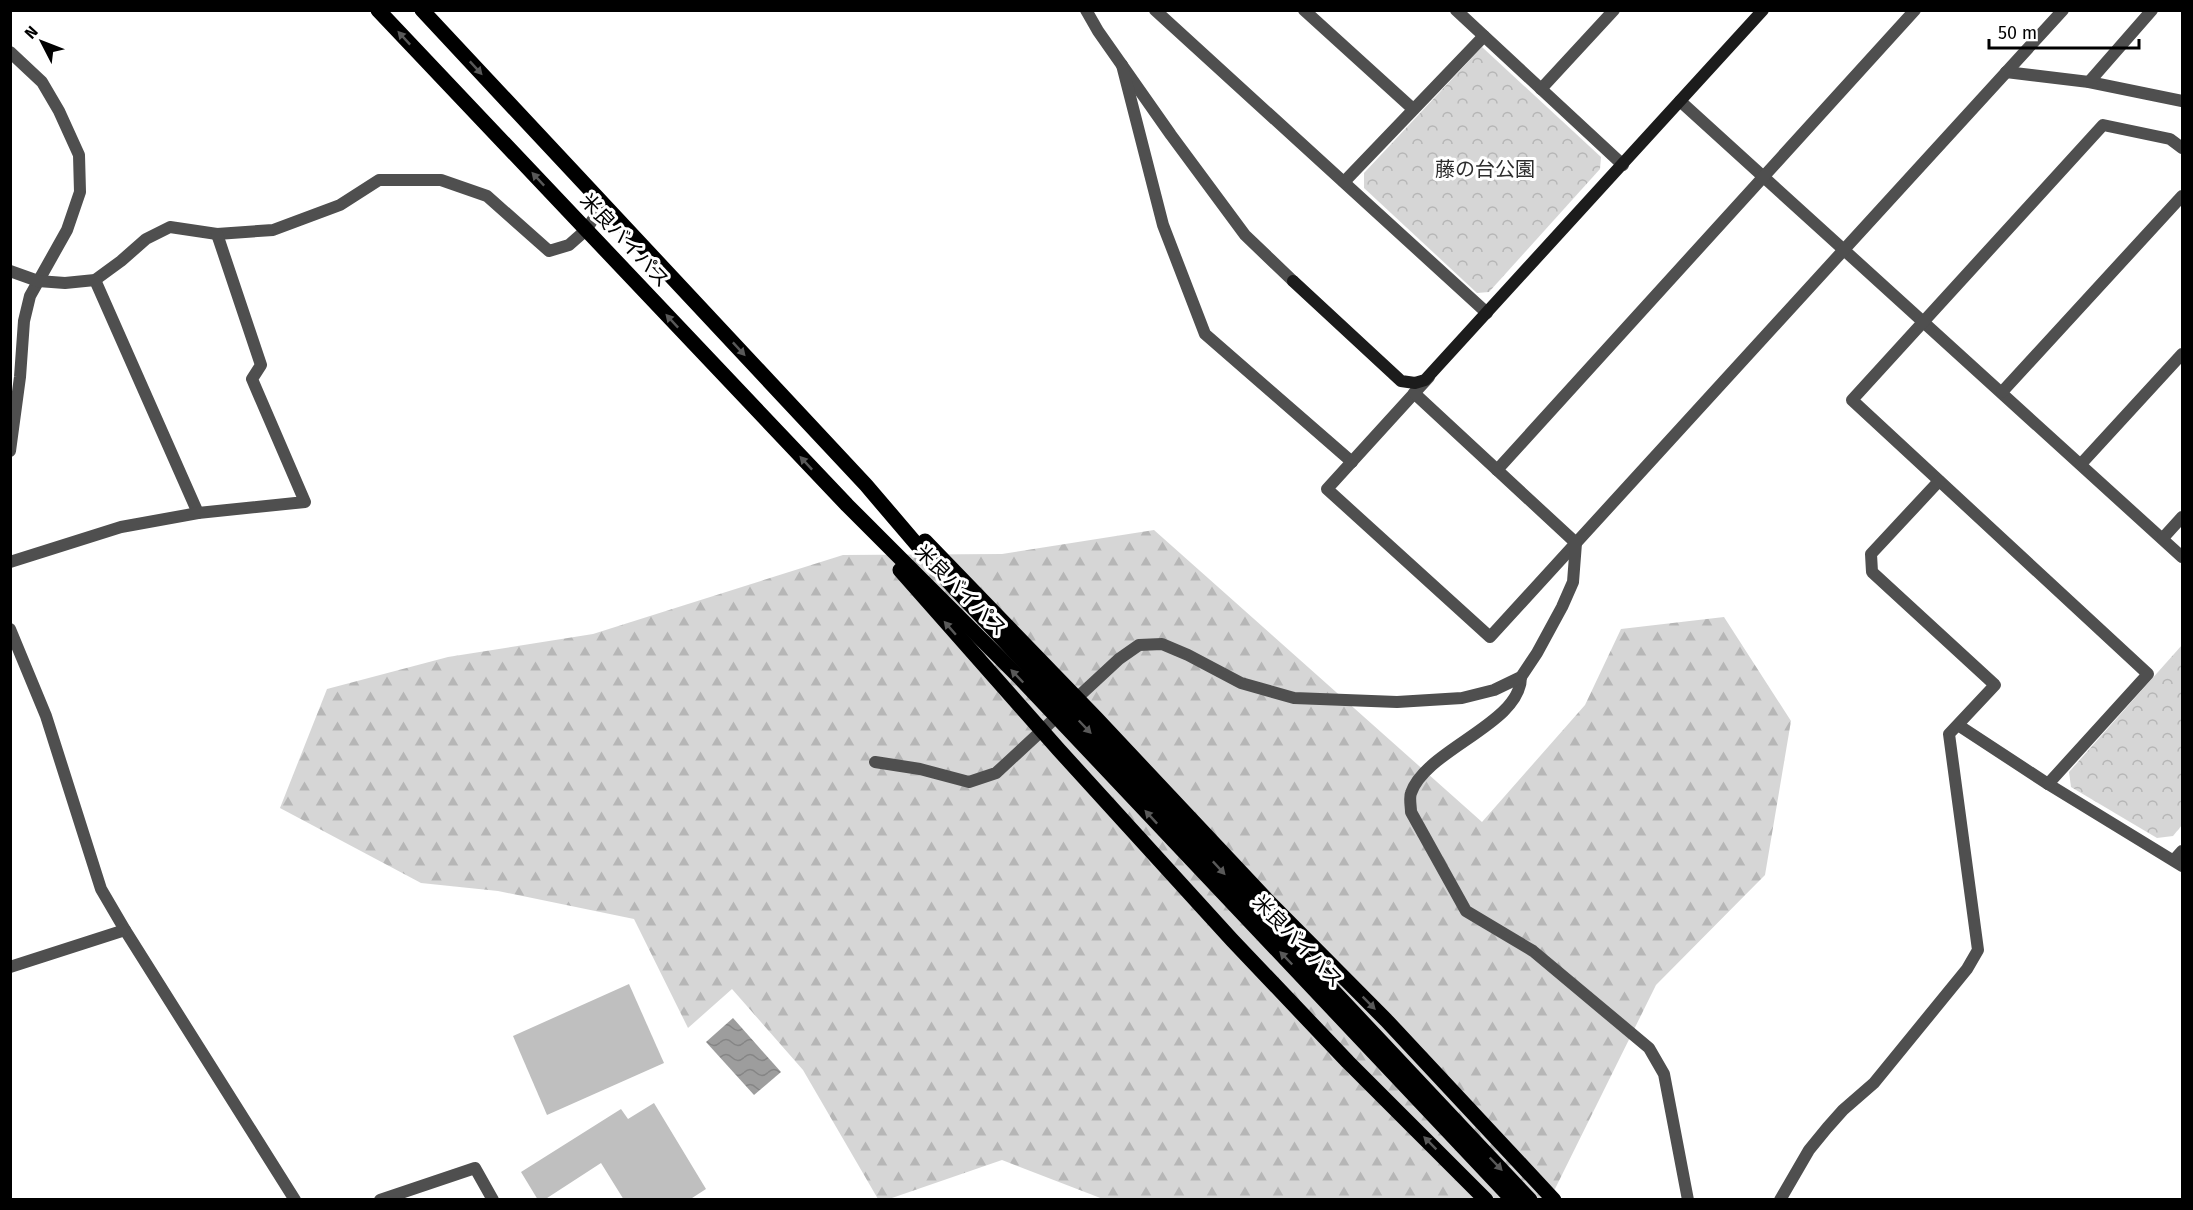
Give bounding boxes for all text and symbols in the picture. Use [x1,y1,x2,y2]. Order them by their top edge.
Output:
north arrow [12,12,72,72]
scale bar [1989,12,2139,50]
text: N [21,22,42,43]
text: 50 m [1998,22,2037,44]
one-way arrow [397,30,411,45]
one-way arrow [469,61,483,76]
park label: 藤の台公園 [1435,157,1535,181]
one-way arrow [531,172,545,187]
street label: 米良バイパス [575,188,675,292]
one-way arrow [666,314,680,328]
one-way arrow [732,341,746,356]
one-way arrow [800,456,814,470]
street label: 米良バイパス [910,539,1012,641]
one-way arrow [944,621,957,636]
one-way arrow [1010,668,1024,683]
one-way arrow [1077,720,1091,734]
one-way arrow [1145,810,1158,825]
one-way arrow [1212,861,1226,876]
street label: 米良バイパス [1248,890,1348,992]
one-way arrow [1279,952,1293,966]
one-way arrow [1361,995,1375,1009]
one-way arrow [1423,1137,1437,1151]
one-way arrow [1489,1156,1503,1171]

